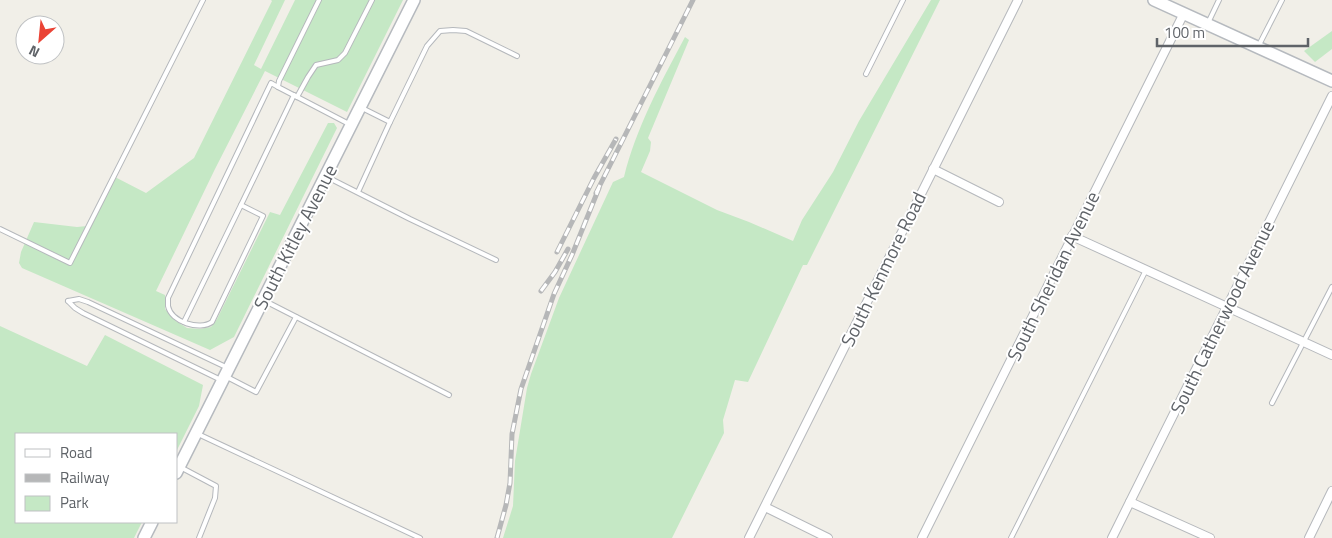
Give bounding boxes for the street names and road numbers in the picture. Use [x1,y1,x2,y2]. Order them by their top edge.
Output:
street label: South Kitley Avenue [245,159,344,315]
street label: South Kenmore Road [832,186,933,351]
street label: South Sheridan Avenue [999,186,1106,366]
street label: South Catherwood Avenue [1162,215,1281,419]

